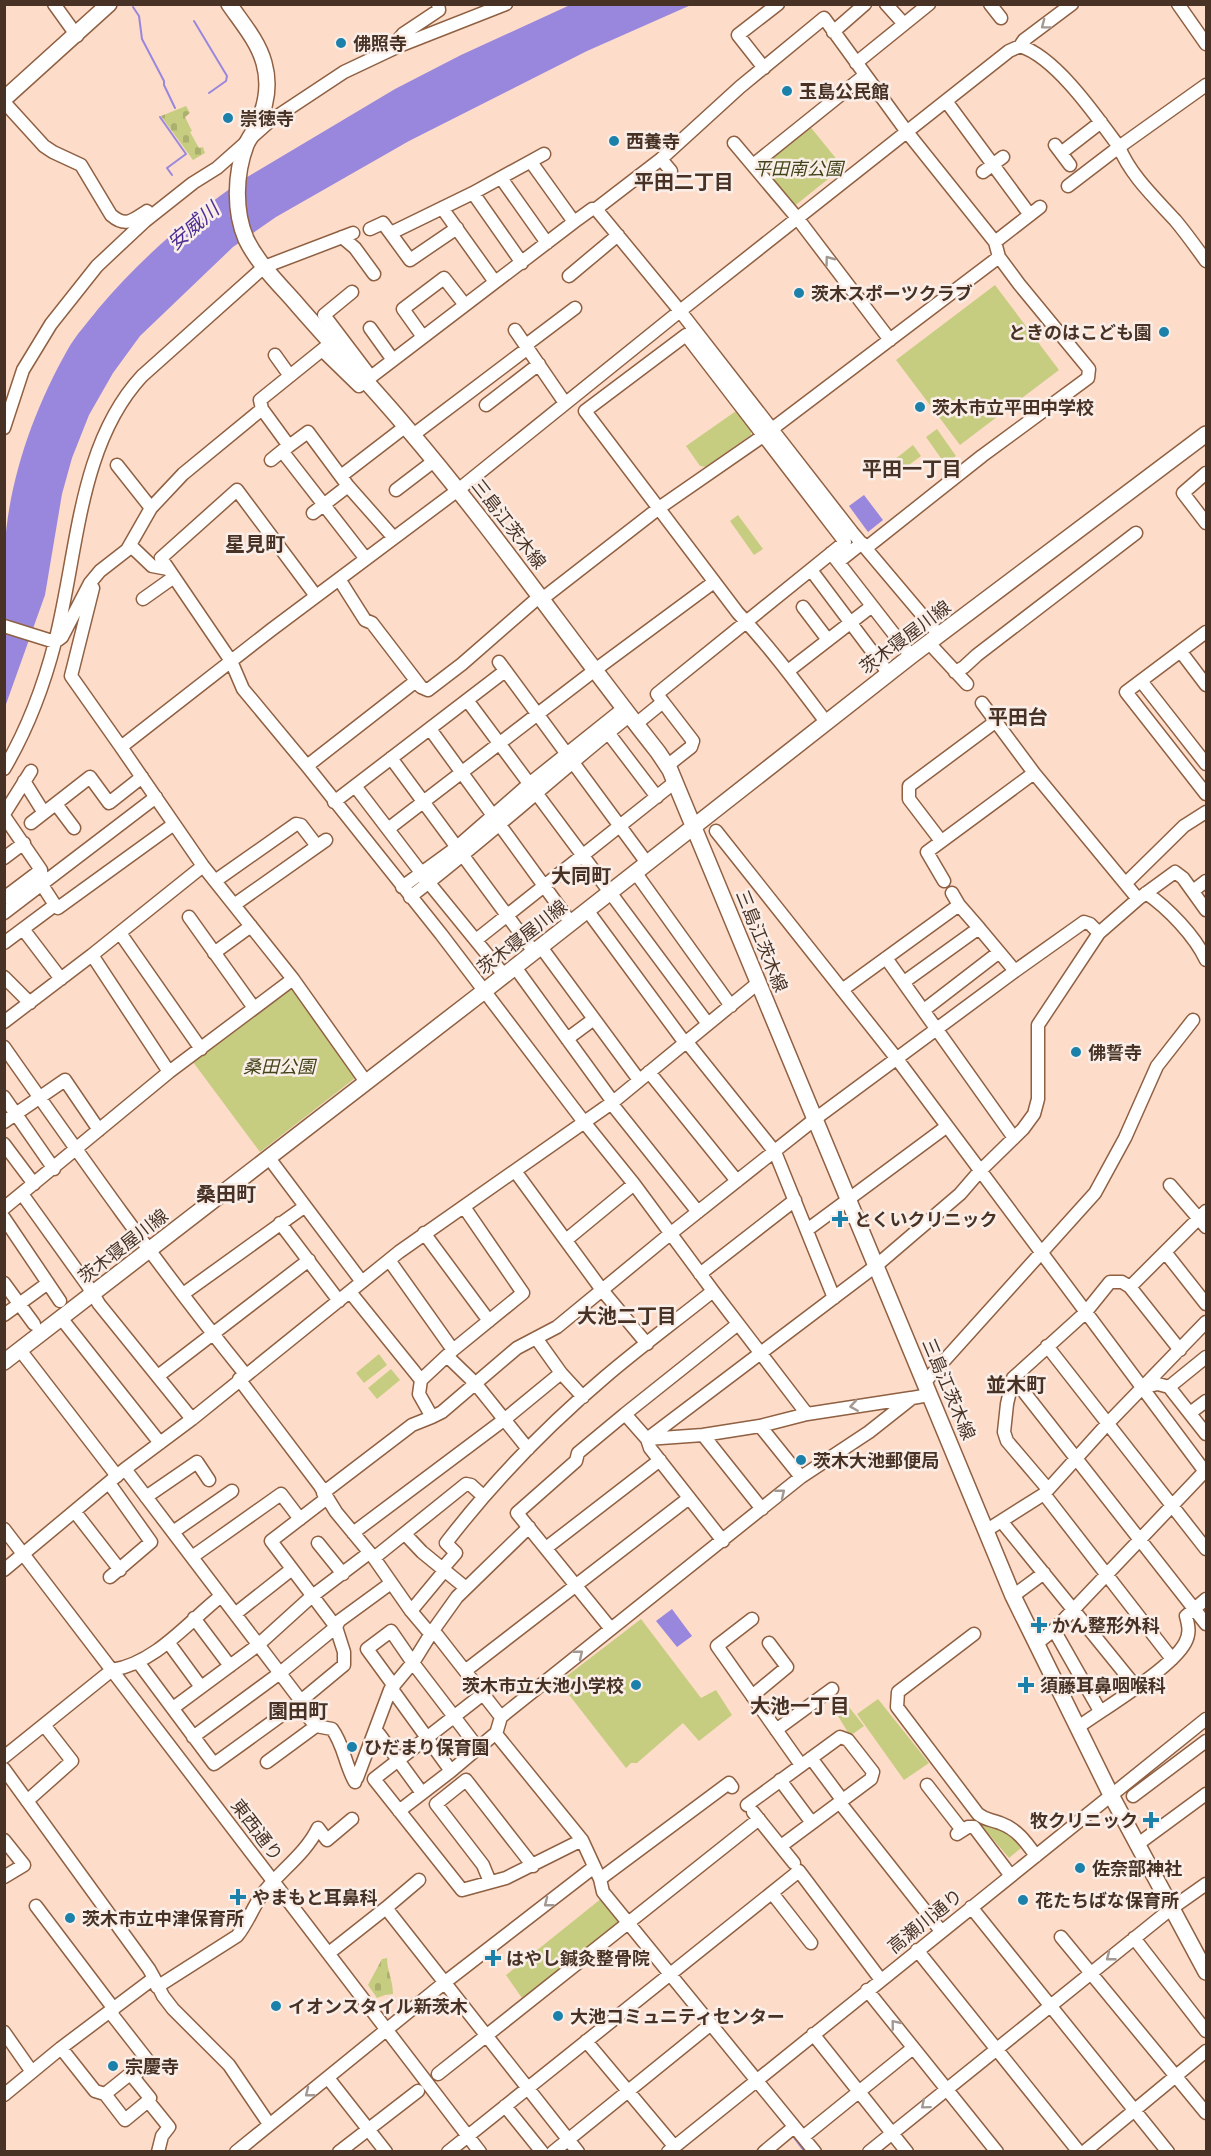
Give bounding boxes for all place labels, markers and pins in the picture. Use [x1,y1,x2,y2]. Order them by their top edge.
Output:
place label: 佛照寺 [353,33,407,54]
marker: 佛照寺 [334,36,348,50]
place label: 玉島公民館 [799,81,889,102]
marker: 玉島公民館 [780,84,794,98]
place label: 崇徳寺 [240,108,294,129]
marker: 崇徳寺 [221,111,235,125]
place label: 西養寺 [626,131,680,152]
marker: 西養寺 [607,134,621,148]
place label: 茨木スポーツクラブ [811,283,973,304]
marker: 茨木スポーツクラブ [792,286,806,300]
place label: ときのはこども園 [1008,322,1152,343]
marker: ときのはこども園 [1157,325,1171,339]
place label: 茨木市立平田中学校 [932,397,1094,418]
marker: 茨木市立平田中学校 [913,400,927,414]
place label: 佛誓寺 [1088,1042,1142,1063]
marker: 佛誓寺 [1069,1045,1083,1059]
place label: とくいクリニック [854,1209,997,1230]
marker: とくいクリニック [831,1210,849,1228]
place label: 茨木大池郵便局 [813,1450,939,1471]
marker: 茨木大池郵便局 [794,1453,808,1467]
place label: かん整形外科 [1052,1615,1160,1636]
marker: かん整形外科 [1030,1616,1048,1634]
place label: 茨木市立大池小学校 [462,1675,624,1696]
place label: 須藤耳鼻咽喉科 [1040,1675,1166,1696]
marker: 須藤耳鼻咽喉科 [1017,1676,1035,1694]
marker: 茨木市立大池小学校 [629,1678,643,1692]
place label: ひだまり保育園 [364,1737,490,1758]
marker: ひだまり保育園 [345,1740,359,1754]
place label: 牧クリニック [1030,1810,1138,1831]
marker: 牧クリニック [1142,1811,1160,1829]
place label: 佐奈部神社 [1092,1858,1182,1879]
marker: 佐奈部神社 [1073,1861,1087,1875]
place label: やまもと耳鼻科 [252,1887,378,1908]
marker: やまもと耳鼻科 [229,1888,247,1906]
place label: 花たちばな保育所 [1035,1890,1179,1911]
marker: 花たちばな保育所 [1016,1893,1030,1907]
place label: 茨木市立中津保育所 [82,1908,244,1929]
marker: 茨木市立中津保育所 [63,1911,77,1925]
place label: はやし鍼灸整骨院 [506,1948,650,1969]
marker: はやし鍼灸整骨院 [484,1949,502,1967]
place label: イオンスタイル新茨木 [288,1996,468,2017]
marker: イオンスタイル新茨木 [269,1999,283,2013]
place label: 大池コミュニティセンター [570,2006,785,2027]
marker: 大池コミュニティセンター [551,2009,565,2023]
place label: 宗慶寺 [125,2056,179,2077]
marker: 宗慶寺 [106,2059,120,2073]

